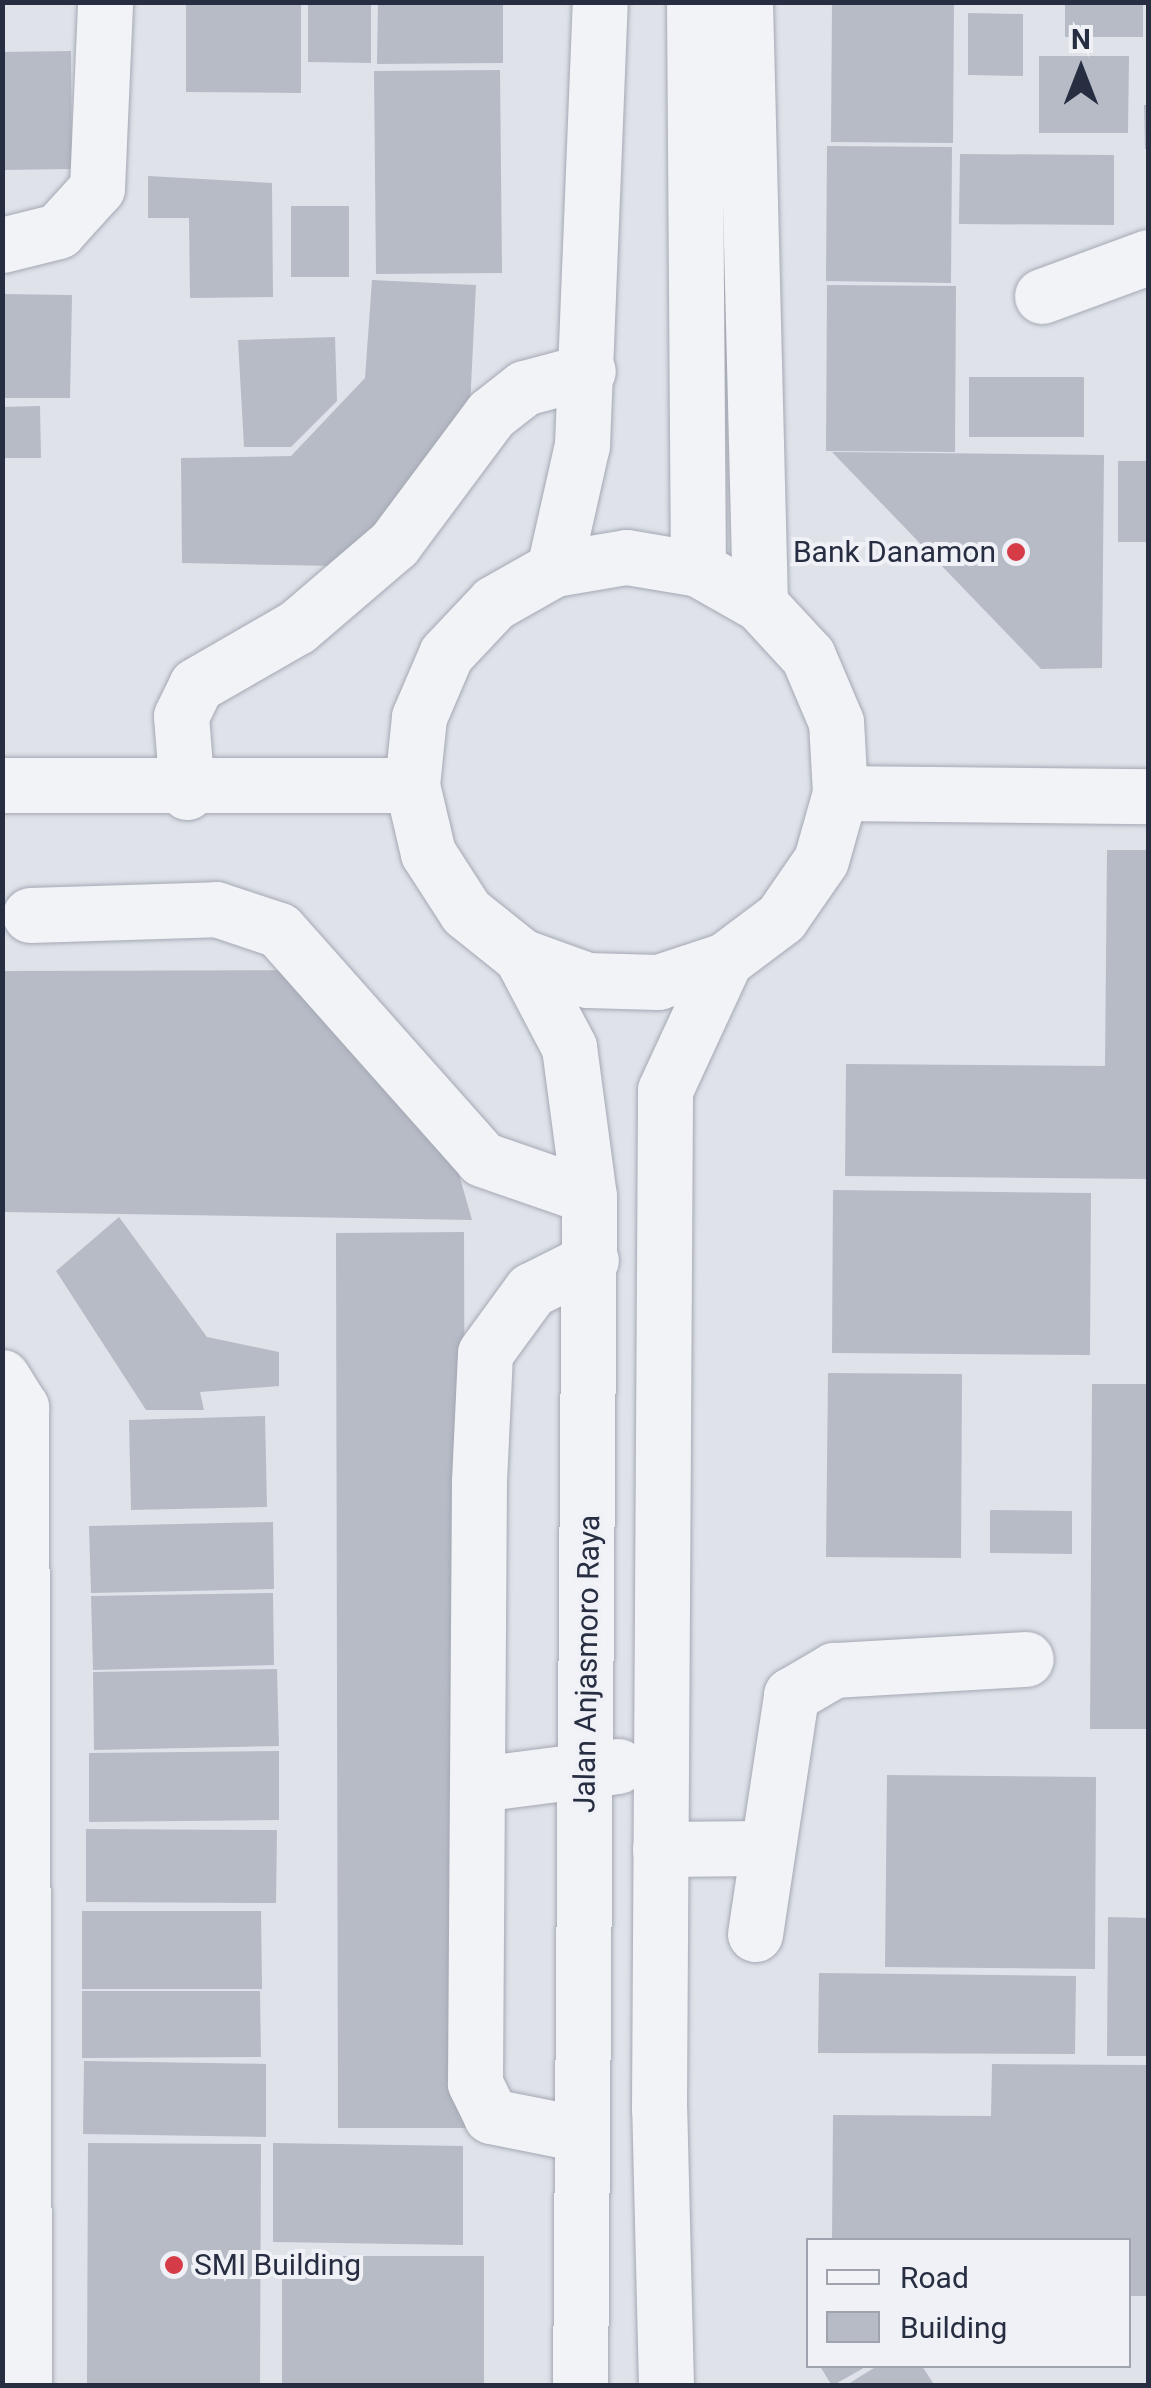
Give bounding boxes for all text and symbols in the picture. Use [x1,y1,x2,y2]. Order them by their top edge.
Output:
north arrow [1031,20,1131,120]
text: N [1071,23,1091,56]
place label: Bank Danamon [793,534,996,570]
marker: Bank Danamon [1005,541,1027,563]
street label: Jalan Anjasmoro Raya [566,1515,608,1813]
legend [806,2238,1131,2368]
place label: SMI Building [194,2247,361,2283]
marker: SMI Building [163,2254,185,2276]
text: Road [900,2260,969,2295]
text: Building [900,2310,1007,2345]

